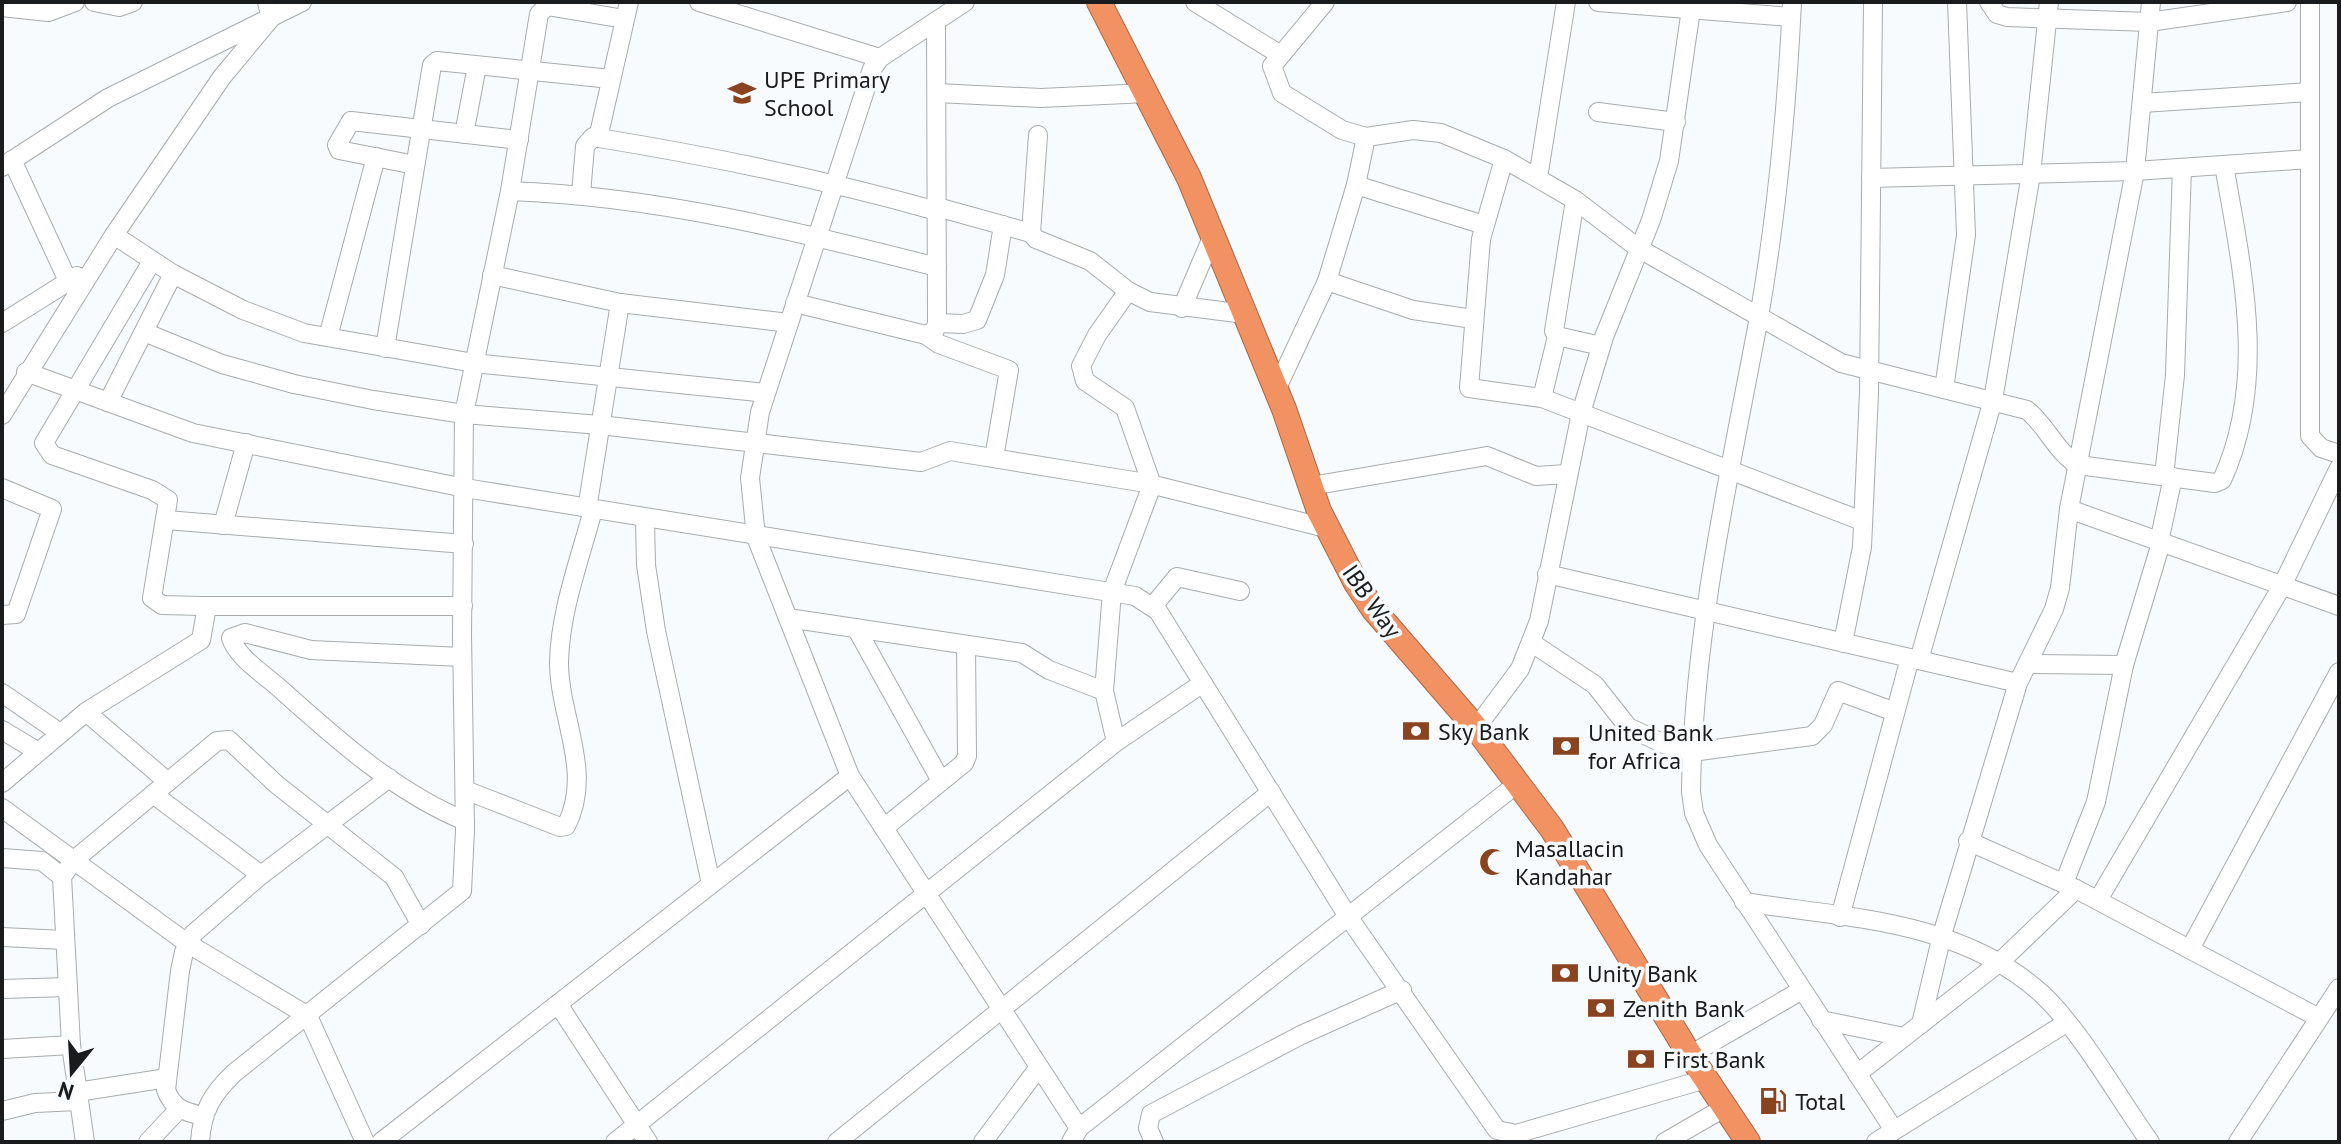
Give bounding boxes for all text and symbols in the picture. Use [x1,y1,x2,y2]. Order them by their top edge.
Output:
place label: UPE Primary School [764,64,890,123]
school or university icon: UPE Primary School [727,78,757,108]
street label: IBB Way [1336,558,1408,644]
bank icon: Sky Bank [1401,716,1431,746]
place label: Sky Bank [1438,716,1530,747]
place label: United Bank for Africa [1588,717,1714,776]
bank icon: United Bank for Africa [1551,731,1581,761]
place label: Masallacin Kandahar [1515,833,1624,892]
mosque icon: Masallacin Kandahar [1478,847,1508,877]
bank icon: Unity Bank [1550,958,1580,988]
place label: Unity Bank [1587,958,1698,989]
bank icon: Zenith Bank [1586,993,1616,1023]
place label: Zenith Bank [1623,993,1745,1024]
north arrow [32,1032,112,1112]
bank icon: First Bank [1626,1044,1656,1074]
place label: First Bank [1663,1044,1766,1075]
text: N [55,1075,77,1107]
fuel station icon: Total [1758,1086,1788,1116]
place label: Total [1795,1086,1845,1117]

